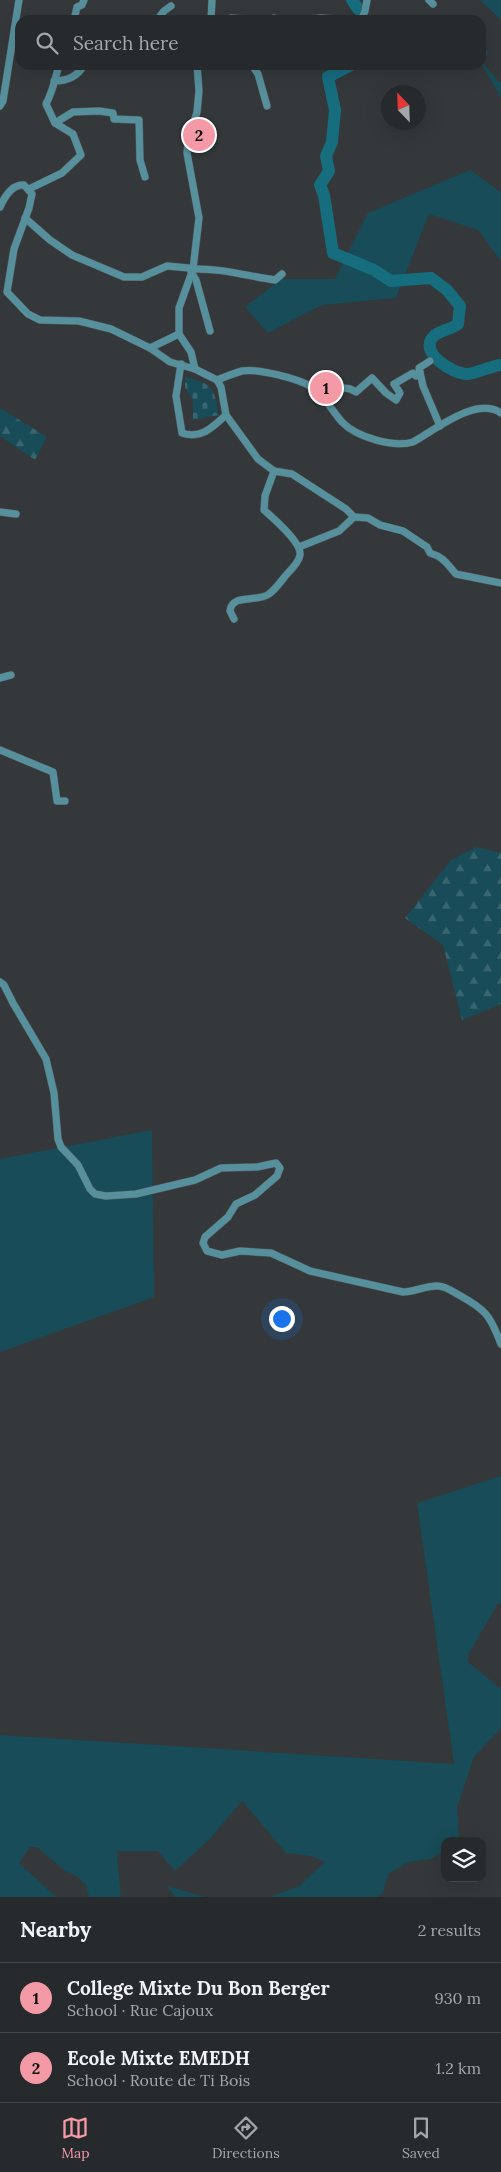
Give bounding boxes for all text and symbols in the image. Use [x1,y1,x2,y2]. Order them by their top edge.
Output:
search box [15,15,486,70]
icon: search [33,29,61,57]
text: Search here [73,31,179,55]
north arrow [381,85,426,130]
pin: 2 [183,116,215,154]
pin: 1 [310,369,342,407]
your location [269,1306,295,1332]
map controls [441,1837,486,1882]
button: layers [441,1837,486,1882]
text: Nearby [20,1916,91,1943]
text: 2 results [418,1920,481,1940]
text: College Mixte Du Bon Berger [67,1976,330,2000]
text: 1 [33,1988,39,2008]
text: 930 m [434,1988,481,2008]
text: School · Rue Cajoux [67,2000,213,2020]
text: Ecole Mixte EMEDH [67,2046,250,2070]
text: 2 [32,2058,40,2078]
text: 1.2 km [436,2058,481,2078]
text: School · Route de Ti Bois [67,2070,250,2090]
tab: Map [61,2114,90,2162]
tab: Directions [212,2114,280,2162]
tab: Saved [402,2114,440,2162]

